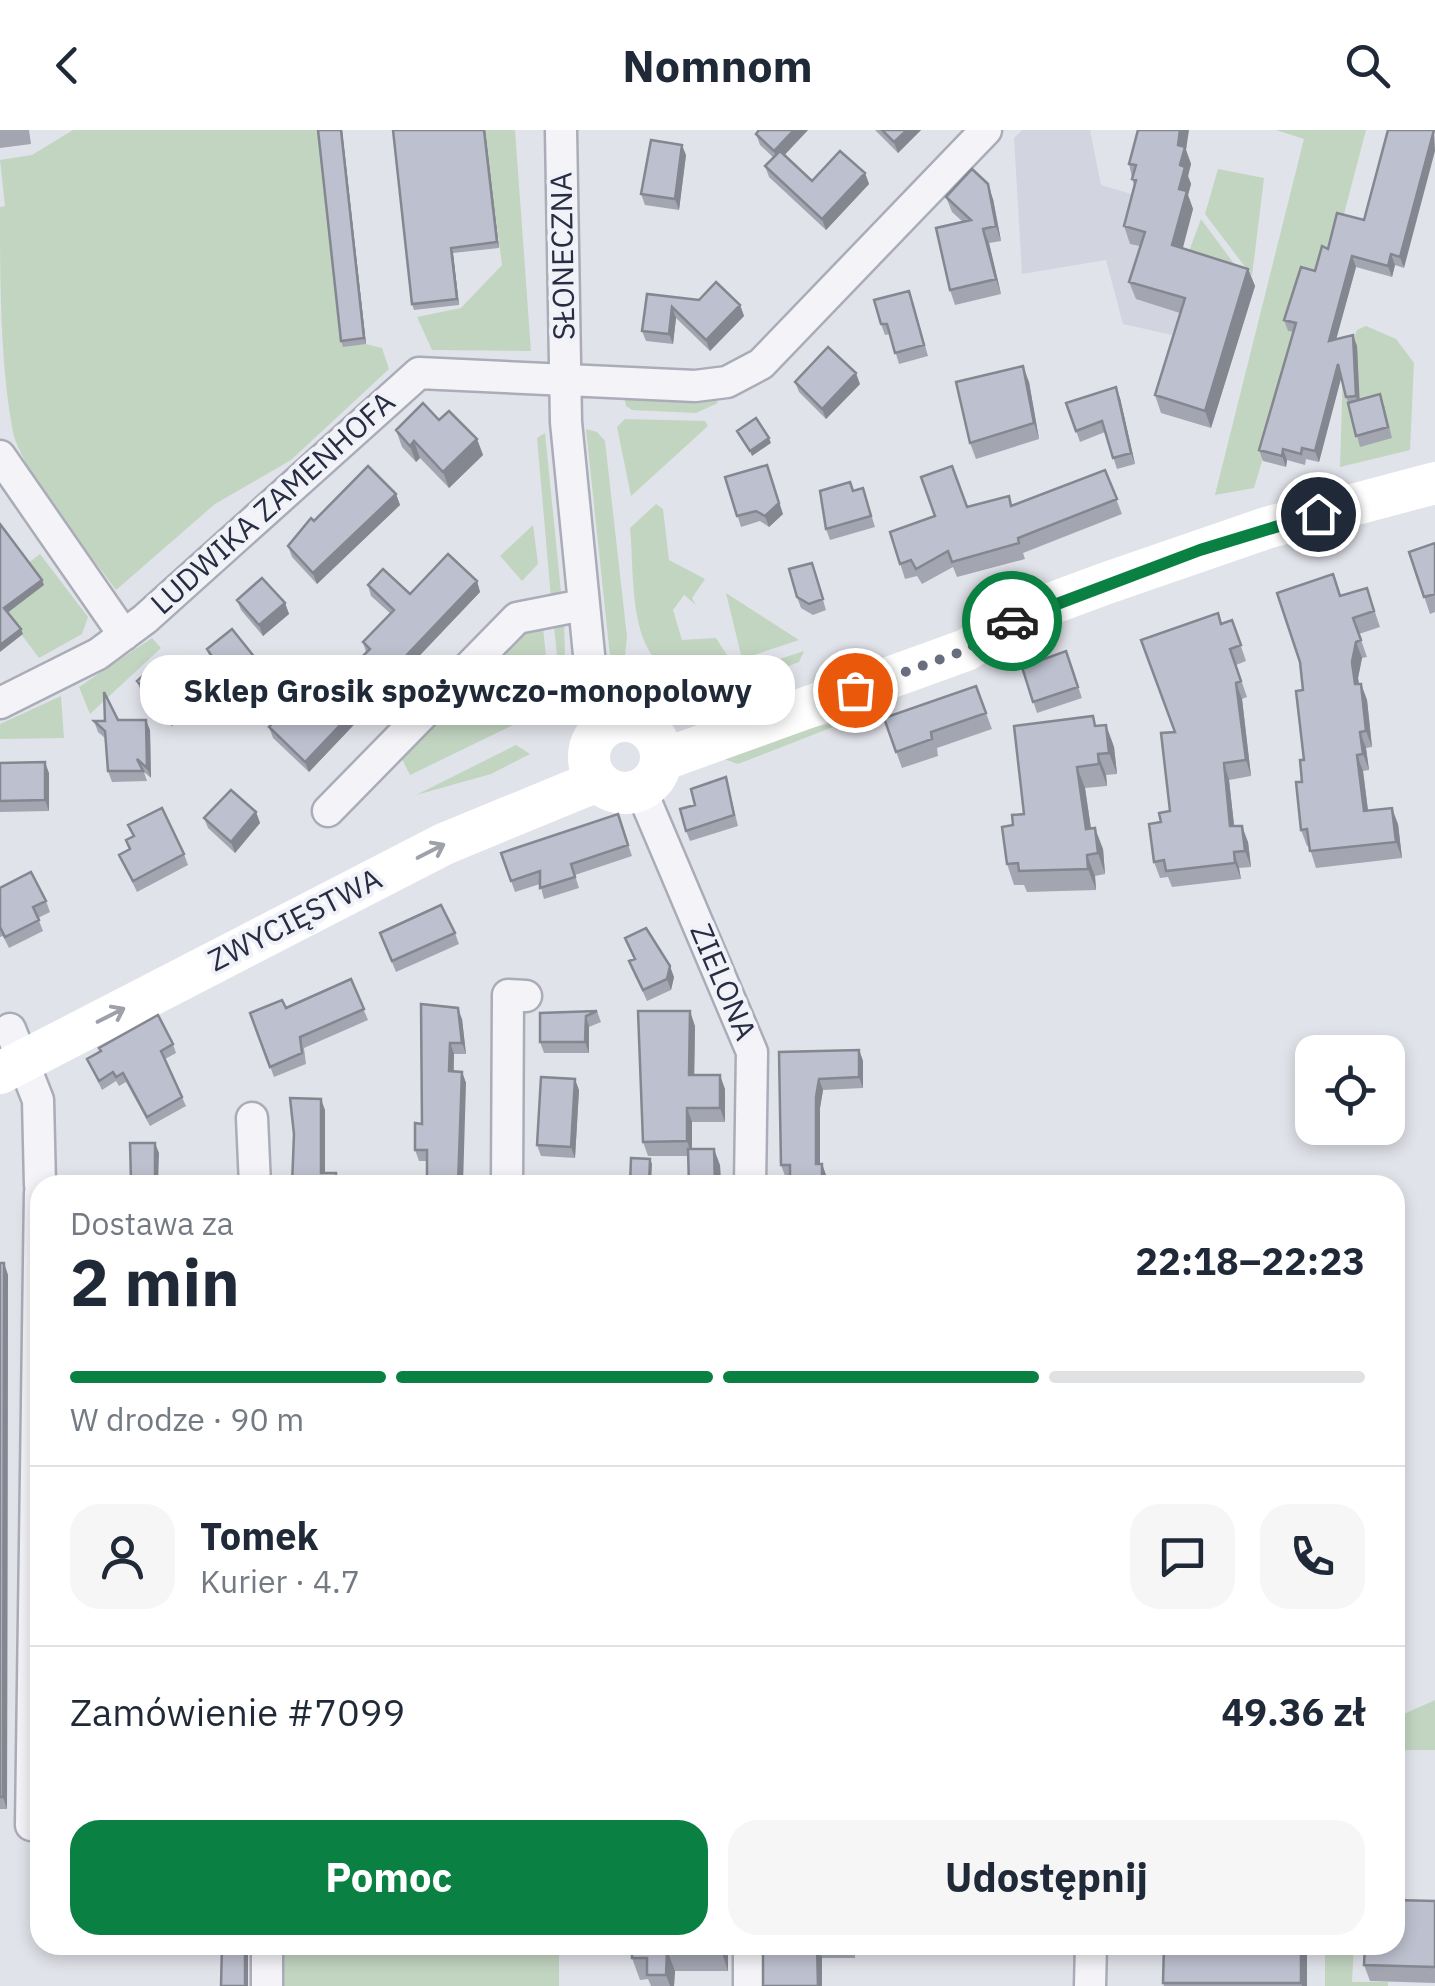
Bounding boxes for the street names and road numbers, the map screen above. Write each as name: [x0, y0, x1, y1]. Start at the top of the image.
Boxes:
street label: SŁONECZNA: [541, 172, 582, 340]
street label: LUDWIKA ZAMENHOFA: [142, 382, 402, 622]
street label: ZWYCIĘSTWA: [201, 858, 388, 979]
street label: ZIELONA: [682, 917, 766, 1046]

